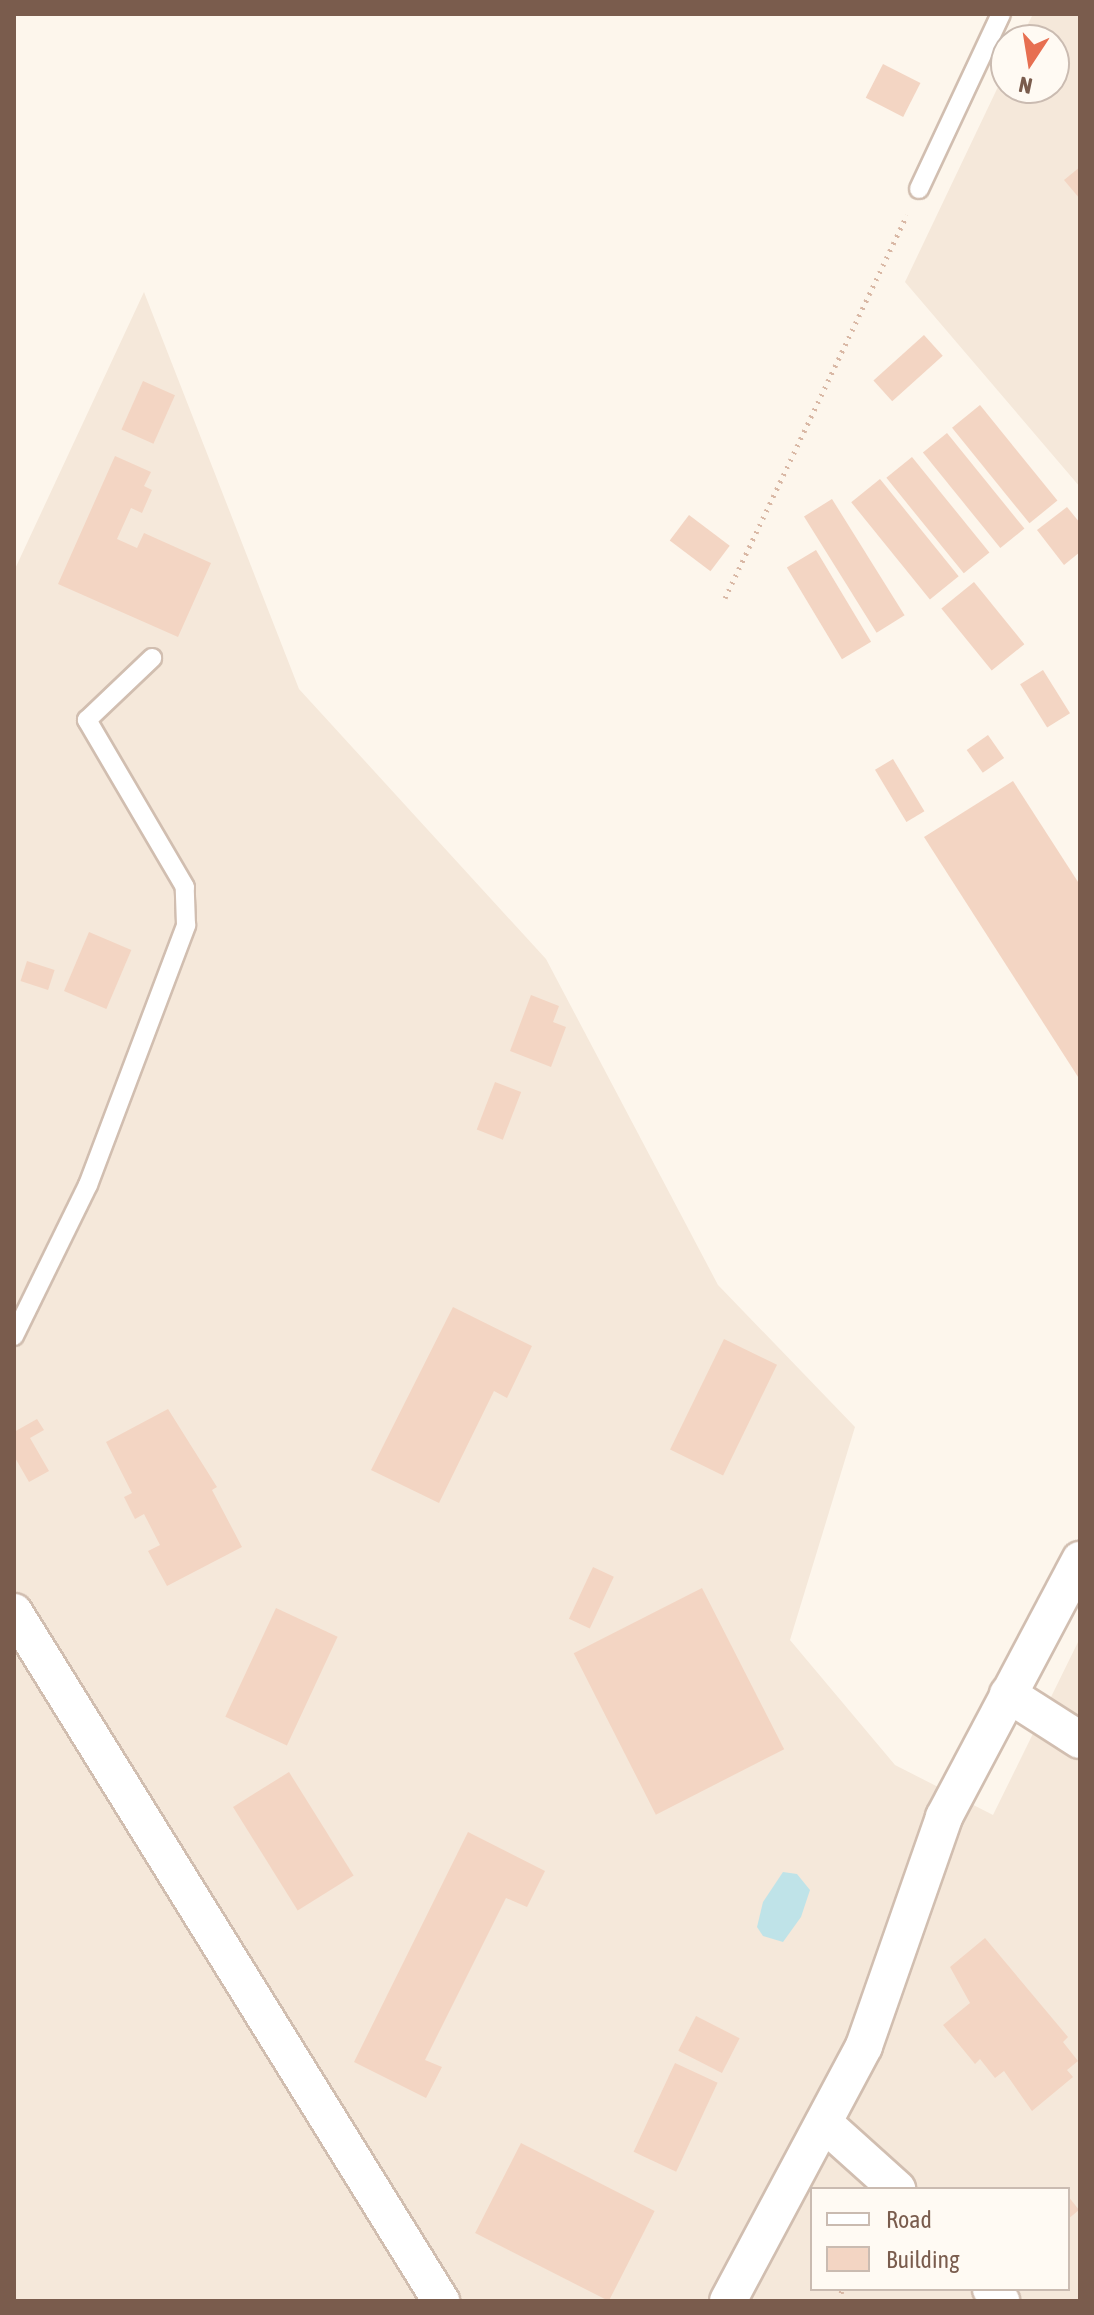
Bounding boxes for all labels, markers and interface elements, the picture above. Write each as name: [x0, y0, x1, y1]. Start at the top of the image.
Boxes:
north arrow: [990, 24, 1070, 104]
text: N: [1016, 71, 1034, 100]
legend: [810, 2187, 1070, 2291]
text: Road: [886, 2206, 932, 2233]
text: Building: [886, 2246, 959, 2273]

